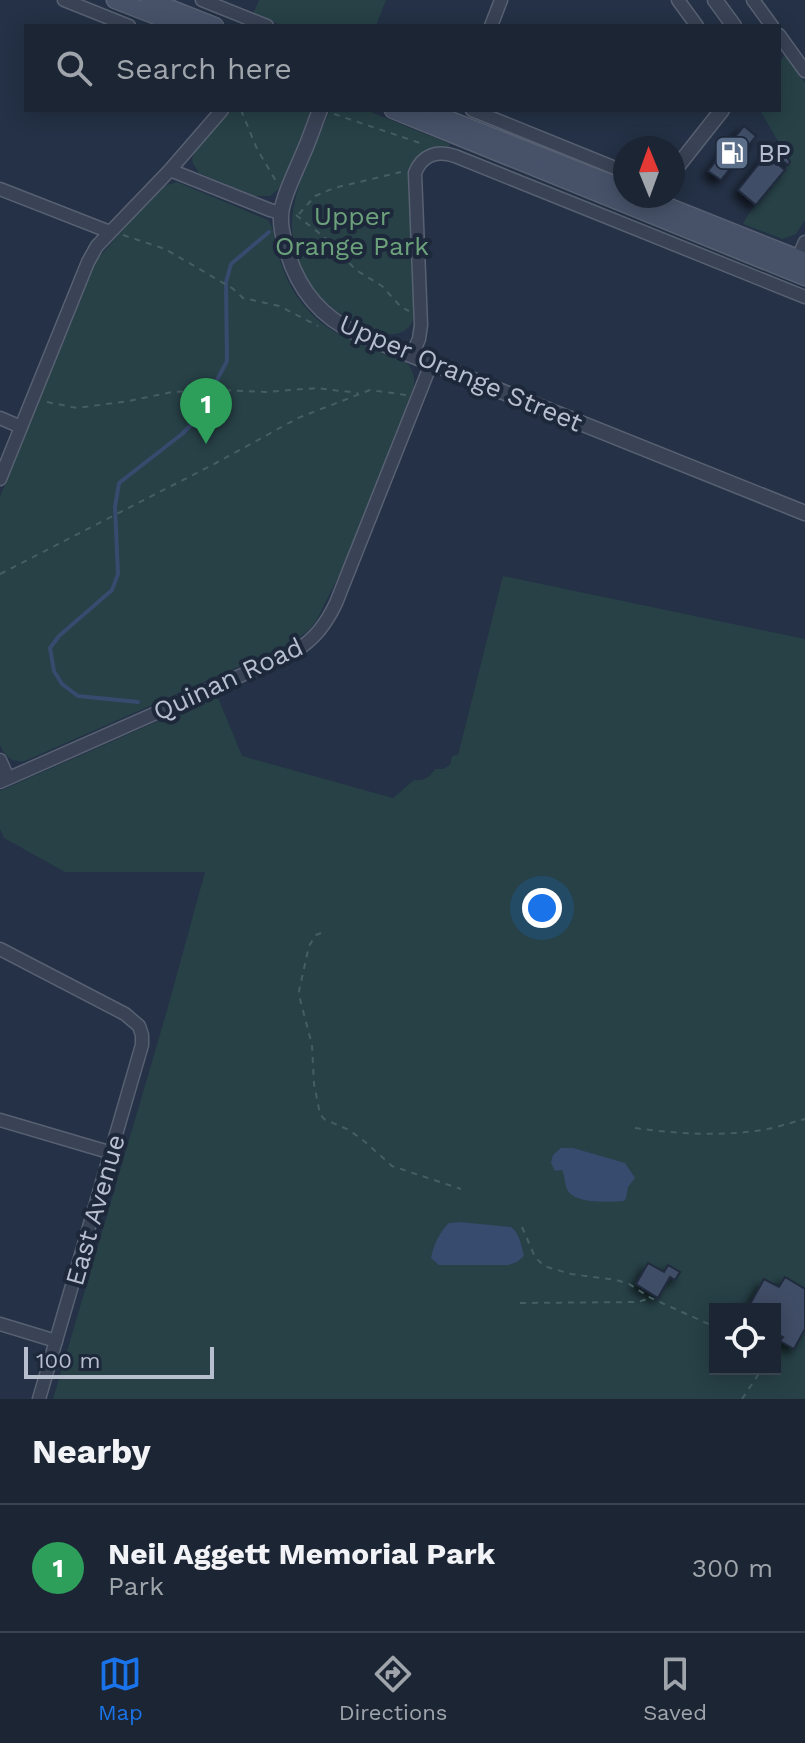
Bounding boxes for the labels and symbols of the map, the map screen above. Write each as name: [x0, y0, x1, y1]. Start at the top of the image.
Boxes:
fuel station icon: BP: [713, 134, 751, 172]
north arrow: [613, 136, 685, 208]
place label: BP: [758, 138, 791, 168]
park label: Upper Orange Park: [275, 201, 429, 261]
street label: Upper Orange Street: [335, 308, 587, 438]
pin: 1: [180, 378, 232, 444]
street label: Quinan Road: [148, 631, 308, 727]
your location: [522, 888, 562, 928]
street label: East Avenue: [59, 1131, 131, 1289]
scale bar: [24, 1343, 214, 1379]

